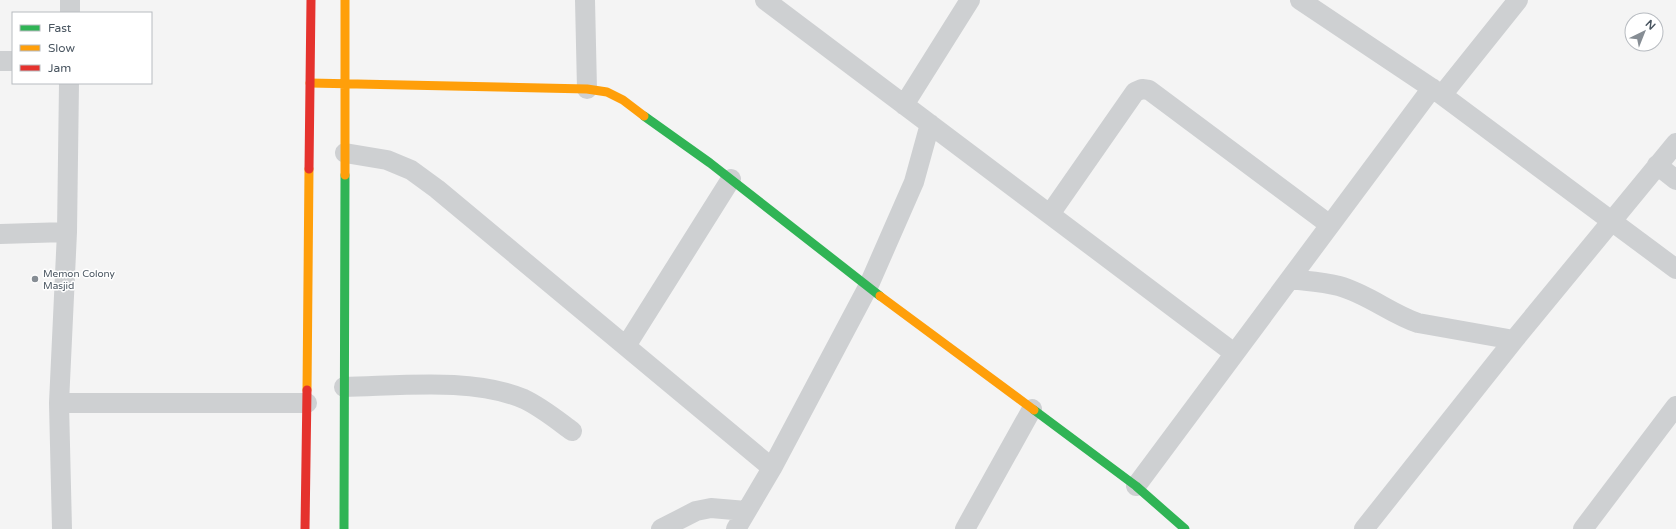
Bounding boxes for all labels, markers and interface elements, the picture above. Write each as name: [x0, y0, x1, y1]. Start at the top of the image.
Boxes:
legend: [12, 12, 152, 84]
north arrow: [1624, 12, 1664, 52]
text: N: [1643, 17, 1658, 33]
text: Fast: [48, 21, 72, 35]
text: Slow: [48, 41, 75, 55]
text: Jam: [48, 61, 71, 75]
place label: Memon Colony Masjid: [43, 268, 116, 292]
marker: Memon Colony Masjid: [30, 274, 40, 284]

